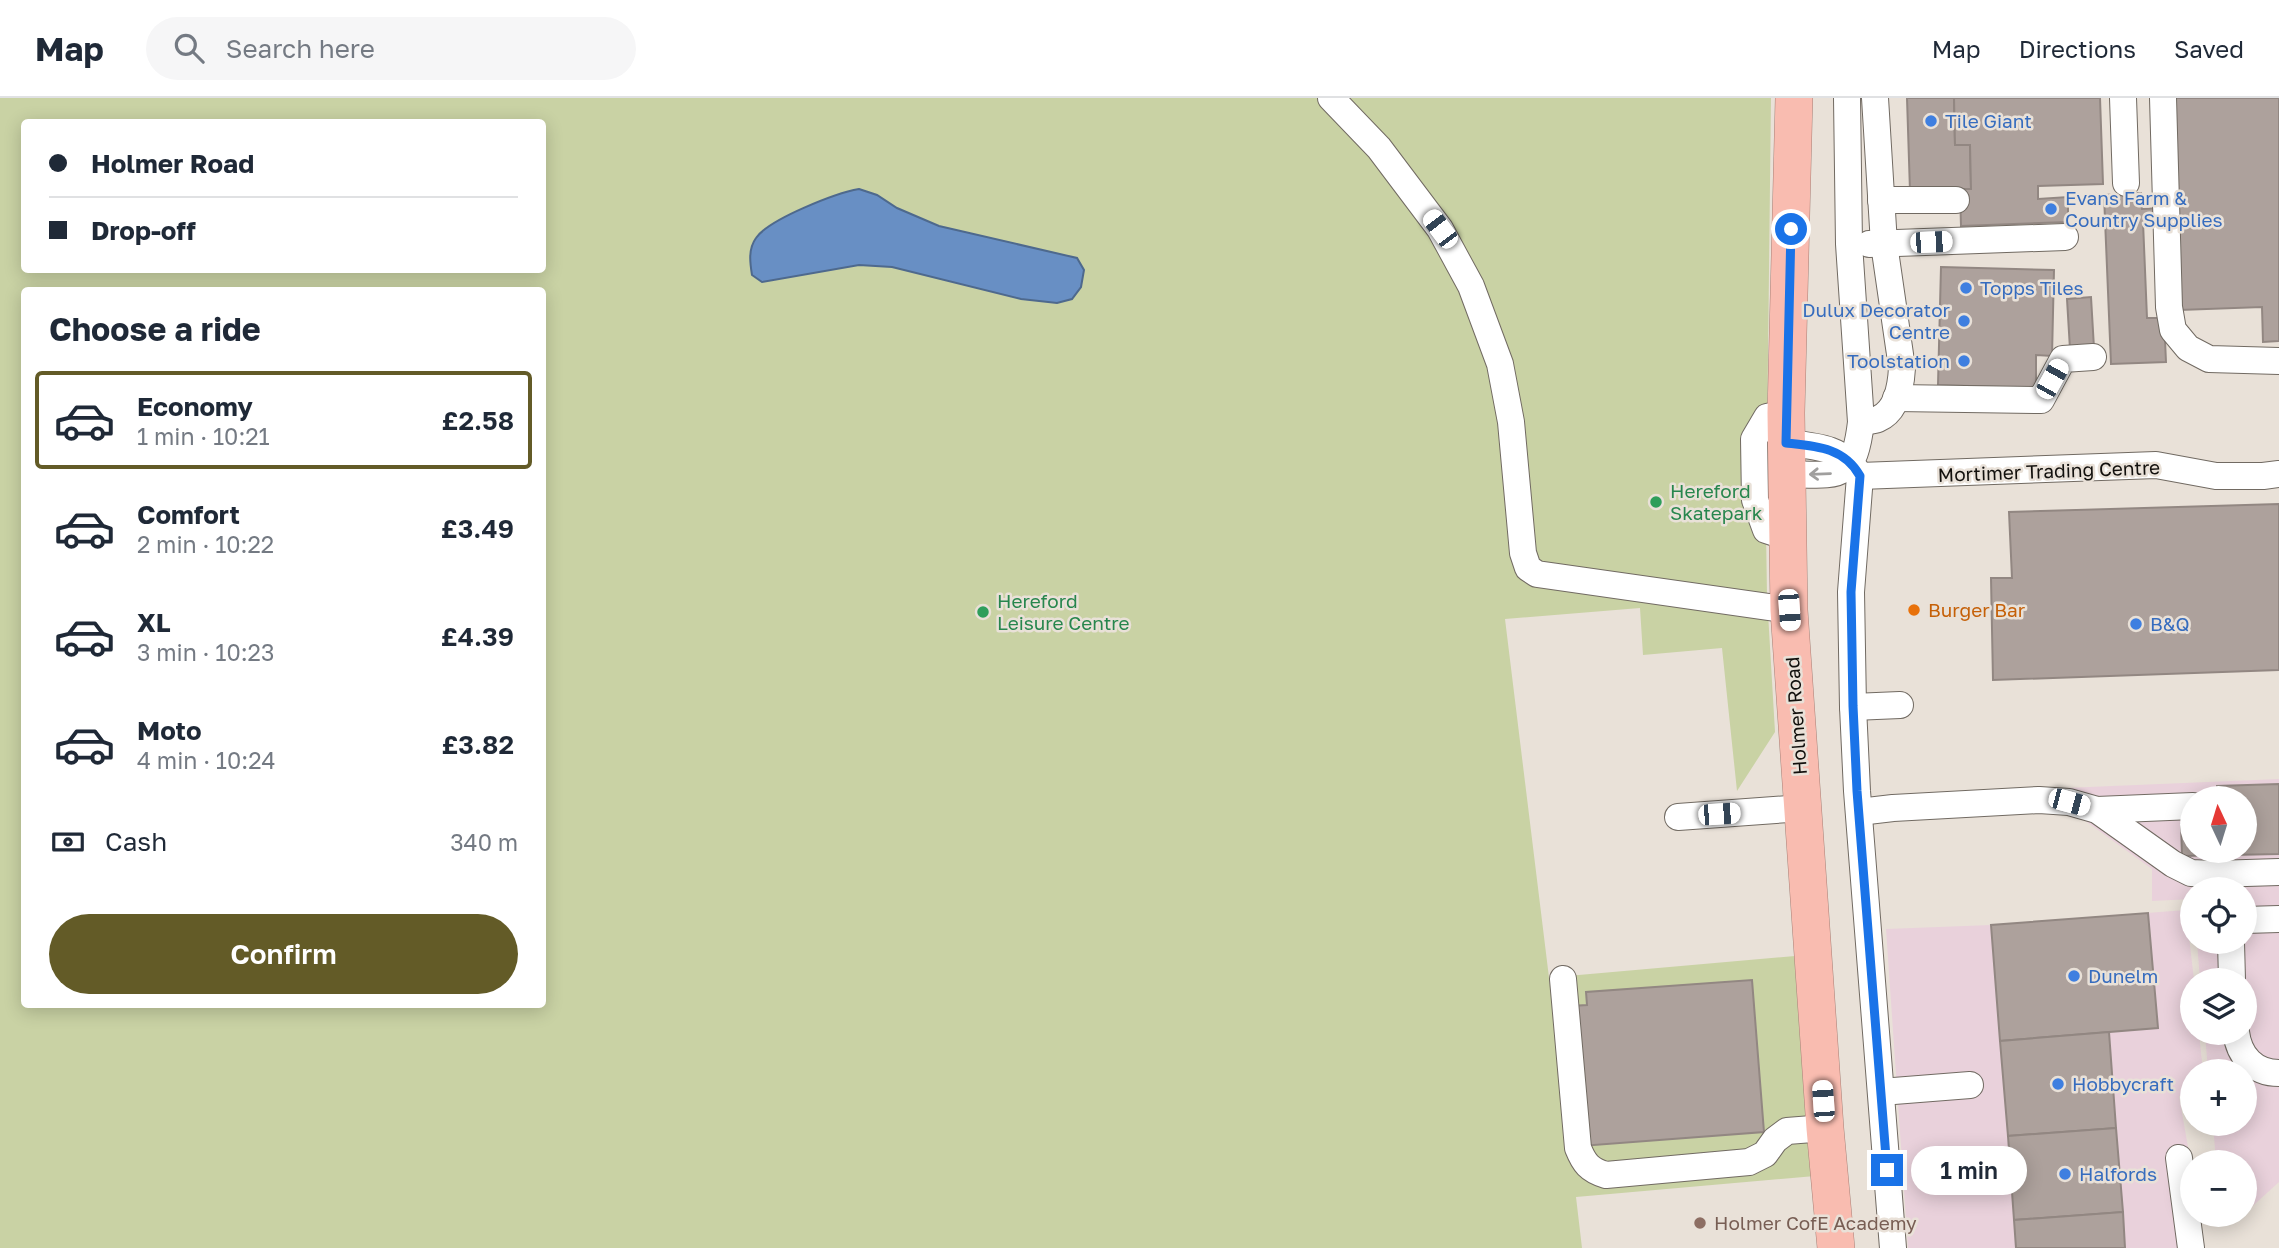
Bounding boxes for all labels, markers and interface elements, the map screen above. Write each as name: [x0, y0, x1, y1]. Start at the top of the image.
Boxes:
search box: [146, 17, 636, 80]
text: Map: [35, 29, 104, 68]
icon: search: [170, 29, 208, 67]
text: Search here: [226, 33, 375, 64]
text: Map: [1932, 34, 1981, 63]
text: Directions: [2019, 34, 2136, 63]
text: Saved: [2174, 34, 2244, 63]
place label: Tile Giant: [1945, 109, 2032, 132]
marker: Tile Giant: [1923, 113, 1939, 129]
text: Holmer Road: [91, 148, 254, 179]
place label: Evans Farm & Country Supplies: [2065, 186, 2223, 231]
marker: Evans Farm & Country Supplies: [2043, 201, 2059, 217]
car: [1419, 206, 1462, 252]
route start: [1775, 213, 1807, 245]
text: Drop-off: [91, 215, 196, 246]
car: [1910, 231, 1953, 253]
place label: Topps Tiles: [1980, 276, 2084, 299]
marker: Topps Tiles: [1958, 280, 1974, 296]
place label: Dulux Decorator Centre: [1802, 298, 1951, 343]
text: Choose a ride: [49, 310, 261, 348]
marker: Dulux Decorator Centre: [1956, 313, 1972, 329]
place label: Toolstation: [1847, 349, 1950, 372]
marker: Toolstation: [1956, 353, 1972, 369]
car: [2033, 356, 2072, 402]
icon: car: [53, 389, 116, 452]
text: Economy: [137, 391, 253, 422]
text: £2.58: [442, 405, 514, 436]
text: 1 min · 10:21: [137, 422, 270, 450]
street label: Mortimer Trading Centre: [1937, 455, 2161, 486]
one-way arrow: [1809, 468, 1832, 481]
place label: Hereford Skatepark: [1670, 479, 1763, 524]
marker: Hereford Skatepark: [1648, 494, 1664, 510]
icon: car: [53, 497, 116, 560]
text: Comfort: [137, 499, 240, 530]
text: £3.49: [441, 513, 514, 544]
text: 2 min · 10:22: [137, 530, 274, 558]
car: [1778, 588, 1801, 632]
place label: Hereford Leisure Centre: [997, 589, 1130, 634]
place label: Burger Bar: [1928, 598, 2026, 621]
marker: Burger Bar: [1906, 602, 1922, 618]
marker: Hereford Leisure Centre: [975, 604, 991, 620]
icon: car: [53, 605, 116, 668]
text: XL: [137, 607, 171, 638]
place label: B&Q: [2150, 612, 2190, 635]
marker: B&Q: [2128, 616, 2144, 632]
text: £4.39: [441, 621, 514, 652]
text: 3 min · 10:23: [137, 638, 274, 666]
street label: Holmer Road: [1780, 656, 1811, 776]
icon: car: [53, 713, 116, 776]
text: Moto: [137, 715, 202, 746]
text: £3.82: [441, 729, 514, 760]
text: 4 min · 10:24: [137, 746, 276, 774]
car: [2046, 786, 2093, 818]
north arrow: [2180, 786, 2258, 863]
map controls: [2180, 786, 2257, 1227]
car: [1698, 802, 1741, 826]
icon: cash: [49, 823, 87, 861]
text: Cash: [105, 826, 167, 857]
text: 340 m: [450, 828, 518, 856]
button: locate: [2180, 877, 2257, 954]
button: Confirm: [49, 914, 518, 994]
place label: Dunelm: [2088, 964, 2158, 987]
marker: Dunelm: [2066, 968, 2082, 984]
button: layers: [2180, 968, 2257, 1045]
button: +: [2180, 1059, 2257, 1136]
place label: Hobbycraft: [2072, 1072, 2174, 1095]
marker: Hobbycraft: [2050, 1076, 2066, 1092]
car: [1812, 1079, 1835, 1123]
callout: 1 min: [1912, 1146, 2027, 1194]
button: −: [2180, 1150, 2257, 1227]
route end: [1871, 1154, 1903, 1186]
text: 1 min: [1940, 1156, 1998, 1184]
place label: Halfords: [2079, 1162, 2157, 1185]
marker: Halfords: [2057, 1166, 2073, 1182]
place label: Holmer CofE Academy: [1714, 1211, 1917, 1234]
marker: Holmer CofE Academy: [1692, 1215, 1708, 1231]

